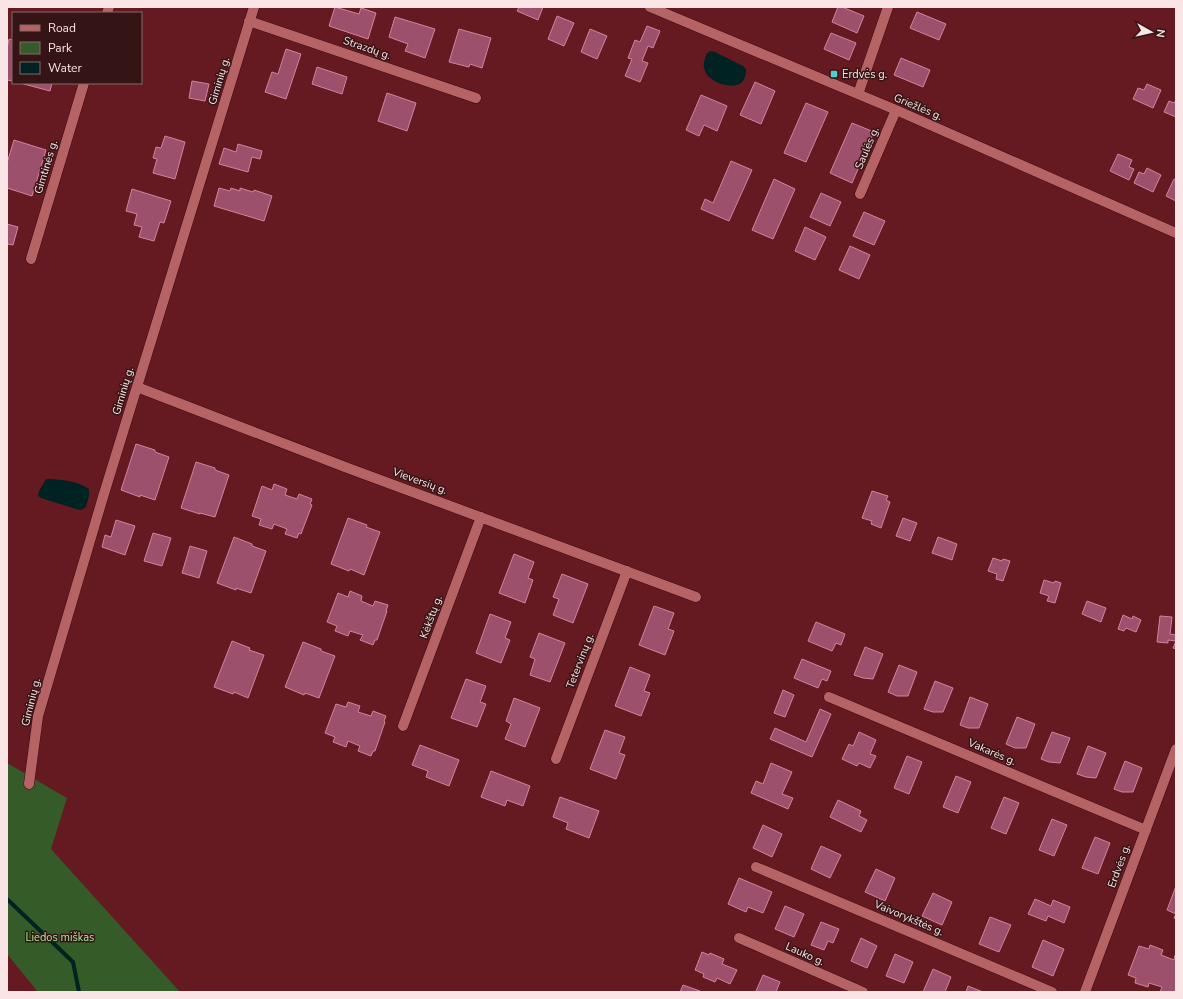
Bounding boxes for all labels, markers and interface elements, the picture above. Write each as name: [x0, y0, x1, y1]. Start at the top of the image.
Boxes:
legend: [12, 12, 142, 84]
north arrow: [1131, 12, 1171, 52]
text: Road: [48, 20, 76, 36]
text: N: [1152, 28, 1168, 38]
street label: Strazdų g.: [341, 33, 393, 63]
text: Park: [48, 40, 73, 56]
street label: Giminių g.: [205, 55, 233, 107]
text: Water: [48, 60, 82, 76]
place label: Erdvės g.: [842, 67, 887, 82]
marker: Erdvės g.: [829, 69, 839, 79]
street label: Griežlės g.: [891, 90, 945, 124]
street label: Saulės g.: [851, 124, 883, 172]
street label: Gimtinės g.: [31, 138, 61, 196]
street label: Giminių g.: [109, 365, 137, 417]
street label: Vieversių g.: [390, 464, 449, 498]
street label: Kėkštų g.: [416, 593, 446, 641]
street label: Tetervinų g.: [563, 631, 597, 691]
street label: Giminių g.: [18, 676, 44, 728]
street label: Vakarės g.: [965, 735, 1018, 769]
street label: Erdvės g.: [1104, 842, 1134, 890]
street label: Vaivorykštės g.: [871, 896, 946, 939]
park label: Liedos miškas: [26, 930, 94, 945]
street label: Lauko g.: [783, 939, 827, 969]

